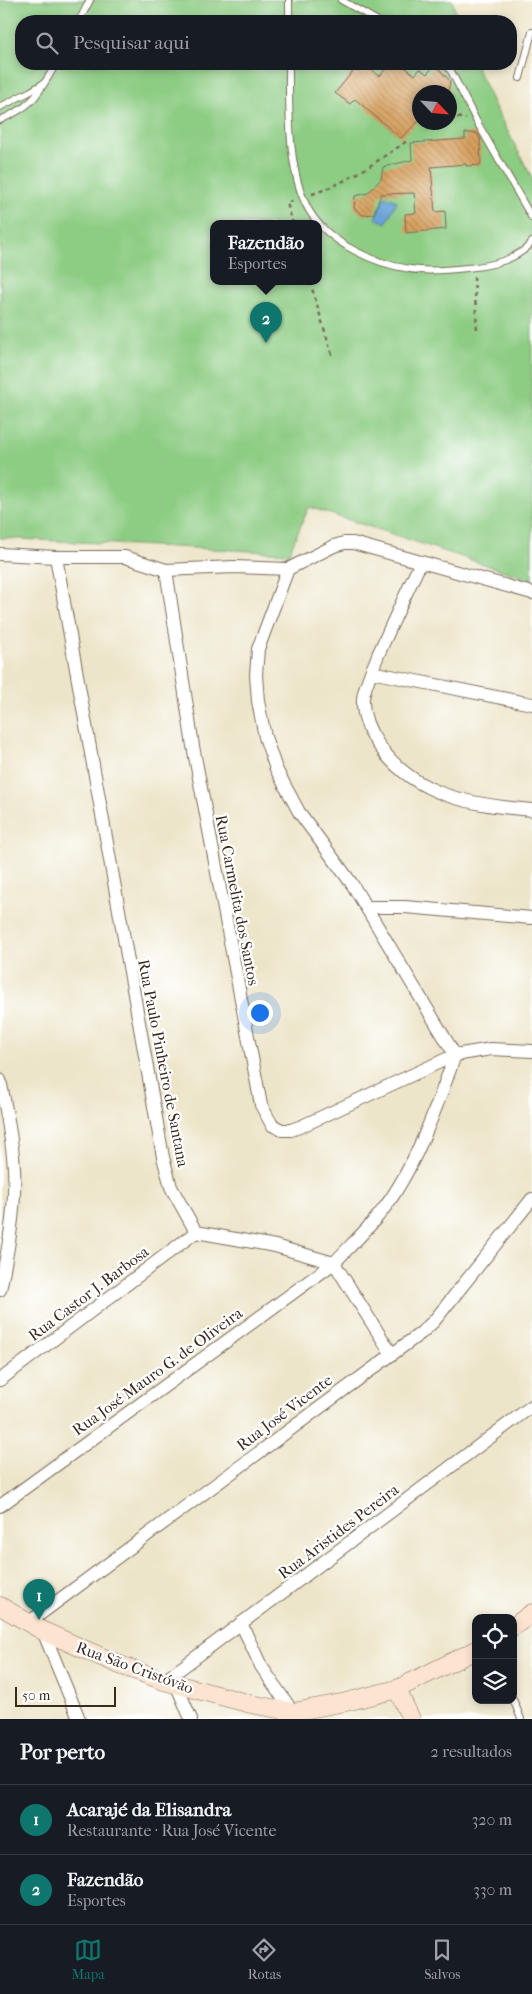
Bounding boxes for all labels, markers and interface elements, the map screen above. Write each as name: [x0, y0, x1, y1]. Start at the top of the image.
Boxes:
search box: [15, 15, 517, 70]
icon: search: [33, 29, 61, 57]
text: Pesquisar aqui: [73, 32, 190, 54]
north arrow: [412, 85, 457, 130]
popup: [210, 220, 322, 285]
text: Fazendão: [228, 232, 304, 254]
text: Esportes: [228, 254, 287, 273]
pin: 2: [250, 302, 282, 343]
street label: Rua Carmelita dos Santos: [212, 813, 263, 987]
street label: Rua Paulo Pinheiro de Santana: [134, 958, 193, 1169]
your location: [247, 1000, 273, 1026]
street label: Rua Castor J. Barbosa: [24, 1242, 153, 1345]
street label: Rua José Mauro G. de Oliveira: [69, 1303, 247, 1440]
street label: Rua José Vicente: [233, 1370, 336, 1455]
street label: Rua Aristides Pereira: [274, 1479, 403, 1583]
pin: 1: [23, 1579, 55, 1620]
map controls: [472, 1614, 517, 1704]
button: locate: [472, 1614, 517, 1659]
street label: Rua São Cristóvão: [74, 1637, 196, 1698]
button: layers: [472, 1659, 517, 1704]
scale bar: [15, 1684, 116, 1707]
text: 50 m: [22, 1687, 50, 1704]
text: Por perto: [20, 1740, 105, 1764]
text: 2 resultados: [431, 1742, 512, 1761]
text: Acarajé da Elisandra: [67, 1799, 231, 1821]
text: 1: [33, 1810, 39, 1829]
text: 320 m: [472, 1810, 512, 1829]
text: Restaurante · Rua José Vicente: [67, 1821, 276, 1840]
text: Fazendão: [67, 1869, 143, 1891]
text: 2: [32, 1880, 40, 1899]
text: 330 m: [473, 1880, 512, 1899]
text: Esportes: [67, 1891, 126, 1910]
tab: Mapa: [71, 1936, 105, 1983]
tab: Rotas: [248, 1936, 281, 1983]
tab: Salvos: [424, 1936, 461, 1983]

